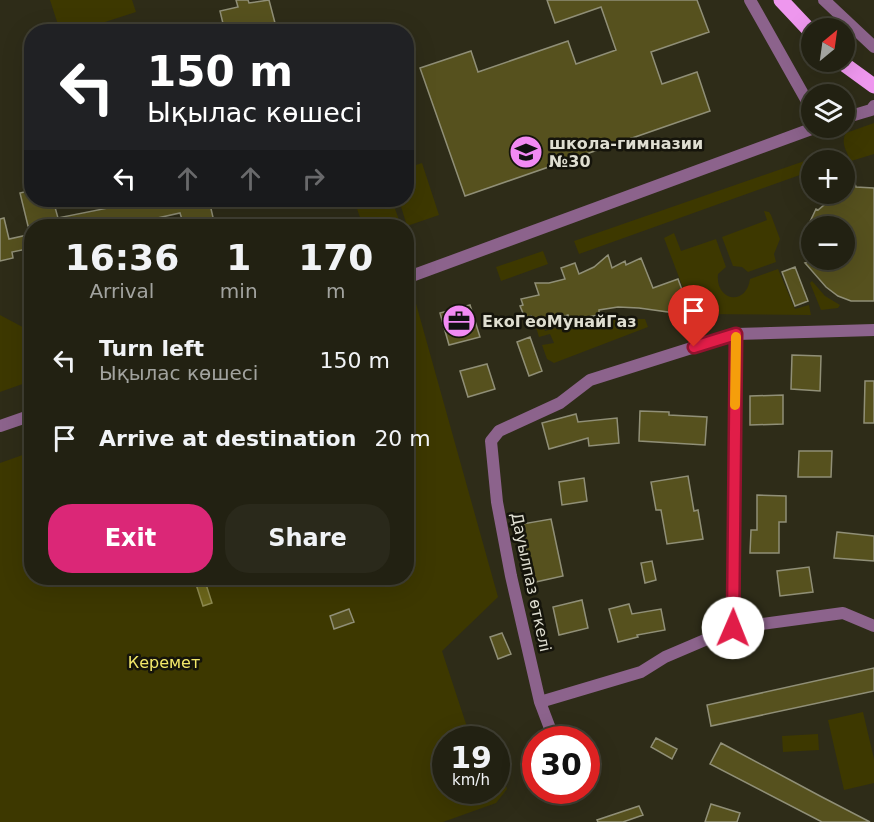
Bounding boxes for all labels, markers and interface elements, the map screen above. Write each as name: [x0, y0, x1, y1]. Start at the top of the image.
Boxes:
north arrow: [801, 18, 855, 72]
map controls: [801, 18, 855, 270]
text: 150 m: [147, 47, 293, 96]
icon: left: [48, 48, 126, 126]
button: layers: [801, 84, 855, 138]
text: Ықылас көшесі: [147, 97, 362, 128]
school or university icon: школа-гимназии №30: [508, 134, 544, 170]
place label: школа-гимназии №30: [549, 134, 703, 171]
button: +: [801, 150, 855, 204]
icon: left: [108, 162, 141, 195]
icon: ahead: [171, 162, 204, 195]
icon: ahead: [234, 162, 267, 195]
icon: right: [297, 162, 330, 195]
button: −: [801, 216, 855, 270]
text: 16:36: [65, 237, 179, 278]
text: 1: [226, 237, 251, 278]
text: 170: [298, 237, 373, 278]
text: Arrival: [89, 279, 154, 303]
text: min: [220, 279, 258, 303]
text: m: [326, 279, 346, 303]
pin: [668, 285, 719, 347]
icon: arrive: [677, 294, 710, 327]
office icon: ЕкоГеоМунайГаз: [441, 303, 477, 339]
place label: ЕкоГеоМунайГаз: [482, 312, 637, 331]
text: Turn left: [99, 336, 204, 361]
icon: left: [48, 344, 81, 377]
text: 150 m: [320, 348, 390, 373]
text: Ықылас көшесі: [99, 361, 258, 385]
icon: arrive: [48, 422, 81, 455]
text: Arrive at destination: [99, 426, 356, 451]
text: 20 m: [374, 426, 431, 451]
button: Exit: [48, 504, 213, 573]
button: Share: [225, 504, 390, 573]
street label: Дауылпаз өткелі: [507, 511, 555, 653]
position arrow: [701, 596, 765, 660]
park label: Керемет: [128, 653, 200, 672]
speed limit sign: 30: [522, 726, 600, 804]
text: 19: [450, 740, 492, 775]
text: km/h: [452, 771, 490, 789]

